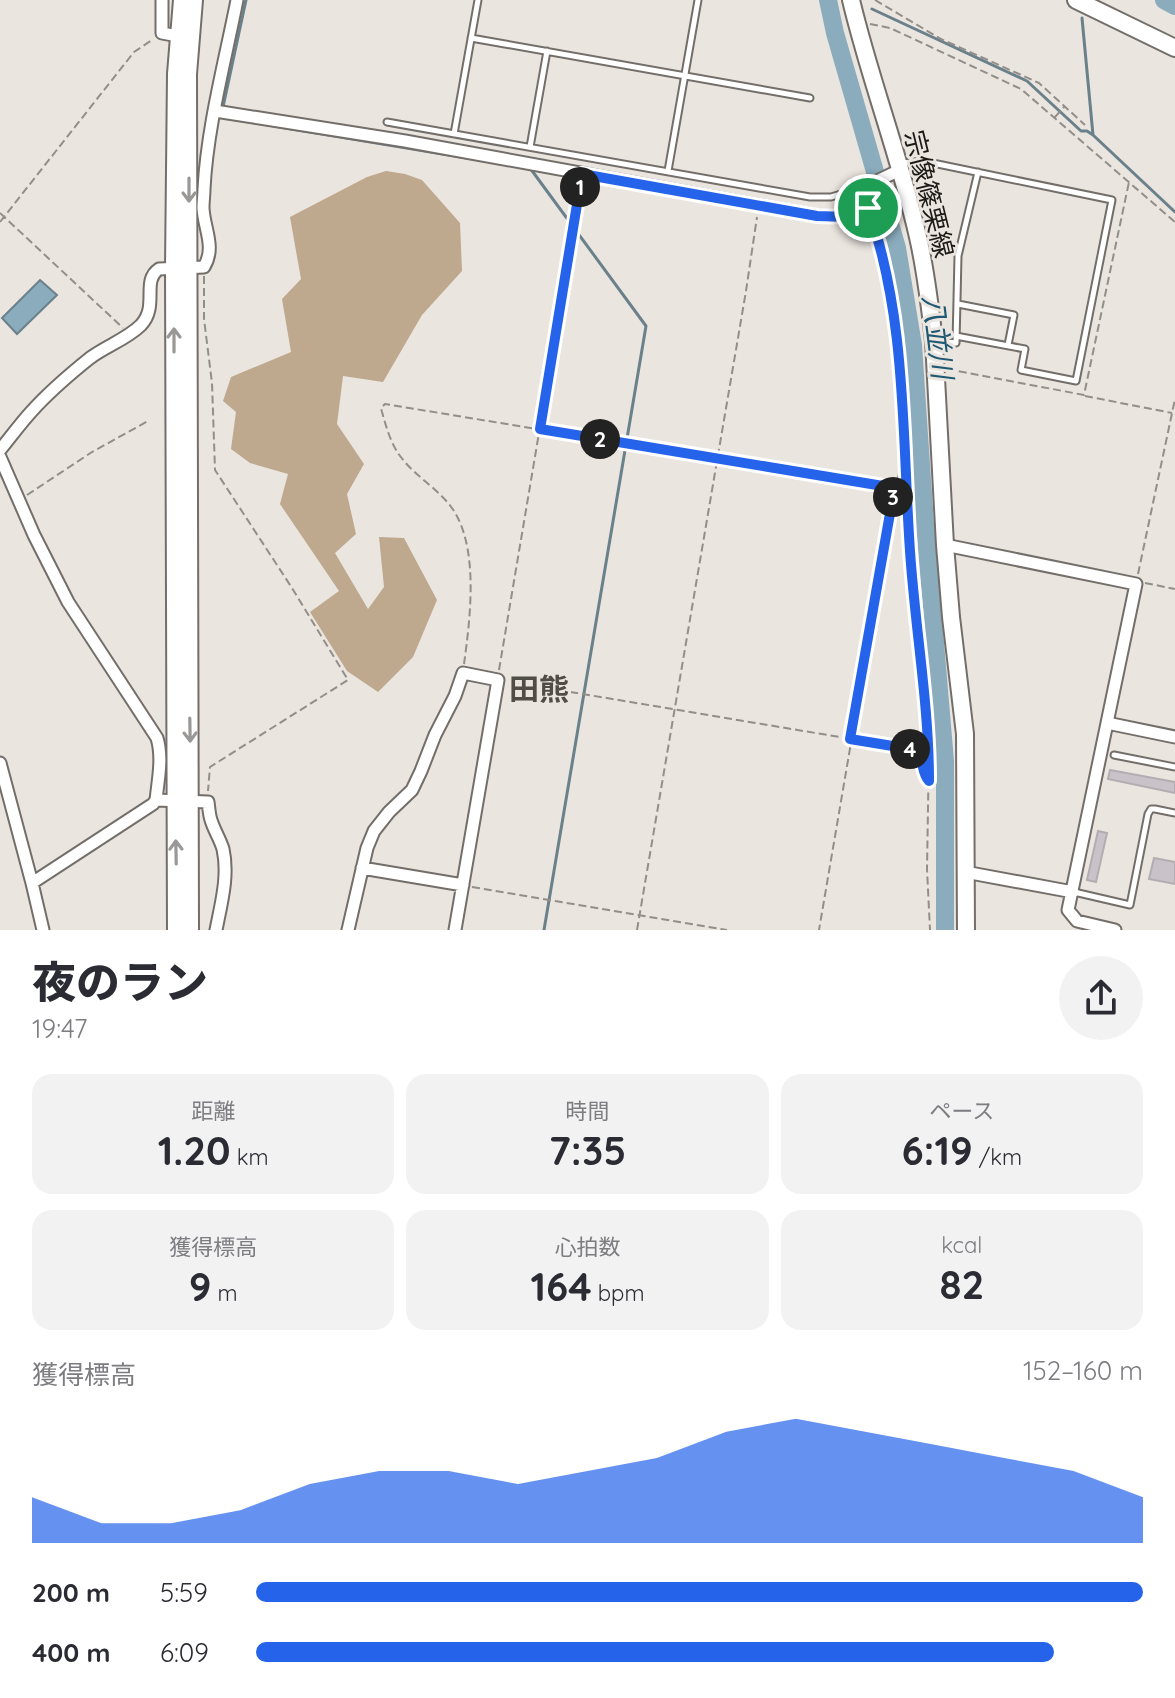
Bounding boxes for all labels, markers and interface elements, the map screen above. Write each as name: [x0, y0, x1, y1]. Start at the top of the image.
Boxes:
street label: 宗像篠栗線: [898, 127, 961, 261]
pin: 1: [560, 167, 600, 207]
text: 1: [576, 173, 584, 201]
pin: [834, 174, 902, 242]
one-way arrow: [181, 176, 197, 203]
icon: arrive: [846, 186, 890, 230]
water label: 八並川: [916, 293, 961, 384]
one-way arrow: [166, 327, 182, 354]
pin: 2: [580, 419, 620, 459]
text: 2: [594, 425, 606, 453]
pin: 3: [873, 477, 913, 517]
text: 3: [887, 483, 899, 511]
district label: 田熊: [509, 670, 569, 708]
one-way arrow: [182, 716, 197, 743]
pin: 4: [890, 729, 930, 769]
text: 4: [904, 735, 916, 763]
one-way arrow: [168, 839, 184, 866]
text: 夜のラン: [32, 954, 208, 1009]
button: share: [1059, 956, 1143, 1040]
text: 19:47: [32, 1012, 87, 1045]
text: 距離: [191, 1097, 235, 1125]
text: 時間: [565, 1097, 610, 1125]
text: ペース: [929, 1097, 994, 1125]
text: 1.20: [158, 1125, 231, 1175]
text: 7:35: [549, 1125, 626, 1175]
text: 6:19: [902, 1125, 973, 1175]
text: km: [231, 1143, 269, 1171]
text: /km: [973, 1143, 1022, 1171]
text: kcal: [941, 1231, 982, 1259]
text: 獲得標高: [169, 1233, 257, 1261]
text: 心拍数: [554, 1233, 621, 1261]
text: 82: [939, 1259, 984, 1309]
text: 9: [189, 1261, 211, 1311]
text: 164: [531, 1261, 592, 1311]
text: m: [211, 1279, 238, 1307]
text: bpm: [592, 1279, 644, 1307]
text: 152–160 m: [1023, 1354, 1143, 1387]
text: 獲得標高: [32, 1358, 136, 1391]
text: 200 m: [32, 1576, 110, 1609]
text: 5:59: [160, 1576, 208, 1609]
text: 400 m: [32, 1636, 110, 1669]
text: 6:09: [160, 1636, 209, 1669]

